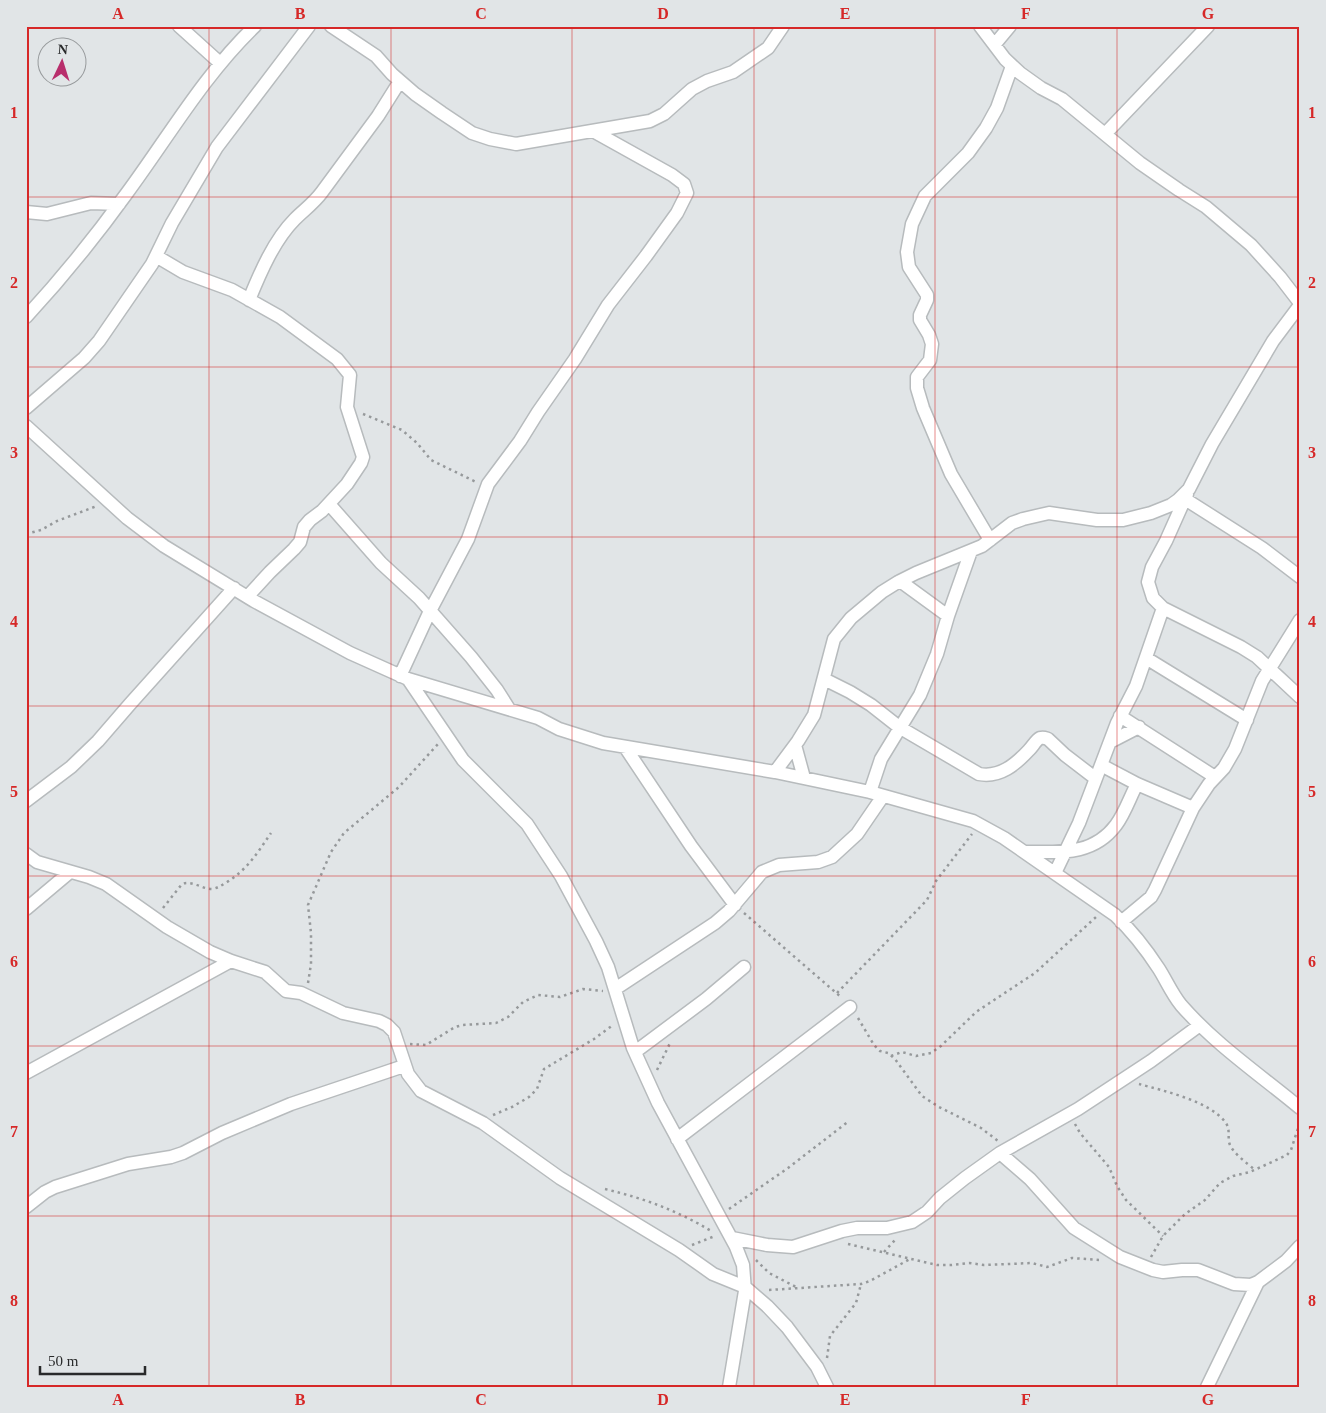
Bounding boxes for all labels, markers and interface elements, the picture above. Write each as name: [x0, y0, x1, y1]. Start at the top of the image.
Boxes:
text: A: [112, 5, 124, 22]
text: B: [295, 5, 306, 22]
text: C: [475, 5, 487, 22]
text: D: [657, 5, 669, 22]
text: E: [840, 5, 850, 22]
text: F: [1021, 5, 1031, 22]
text: G: [1202, 5, 1215, 22]
north arrow: [38, 38, 88, 88]
text: N: [57, 42, 68, 57]
text: 1: [10, 104, 18, 121]
text: 1: [1308, 104, 1316, 121]
text: 2: [10, 274, 18, 291]
text: 2: [1308, 274, 1316, 291]
text: 3: [10, 444, 18, 461]
text: 3: [1308, 444, 1316, 461]
text: 4: [10, 613, 18, 630]
text: 4: [1308, 613, 1316, 630]
text: 5: [10, 783, 18, 800]
text: 5: [1308, 783, 1316, 800]
text: 6: [10, 953, 18, 970]
text: 6: [1308, 953, 1316, 970]
text: 7: [10, 1123, 18, 1140]
text: 7: [1308, 1123, 1316, 1140]
text: 8: [10, 1292, 18, 1309]
text: 8: [1308, 1292, 1316, 1309]
scale bar: [40, 1343, 145, 1375]
text: 50 m: [48, 1353, 79, 1369]
text: A: [112, 1391, 124, 1408]
text: B: [295, 1391, 306, 1408]
text: C: [475, 1391, 487, 1408]
text: D: [657, 1391, 669, 1408]
text: E: [840, 1391, 850, 1408]
text: F: [1021, 1391, 1031, 1408]
text: G: [1202, 1391, 1215, 1408]

